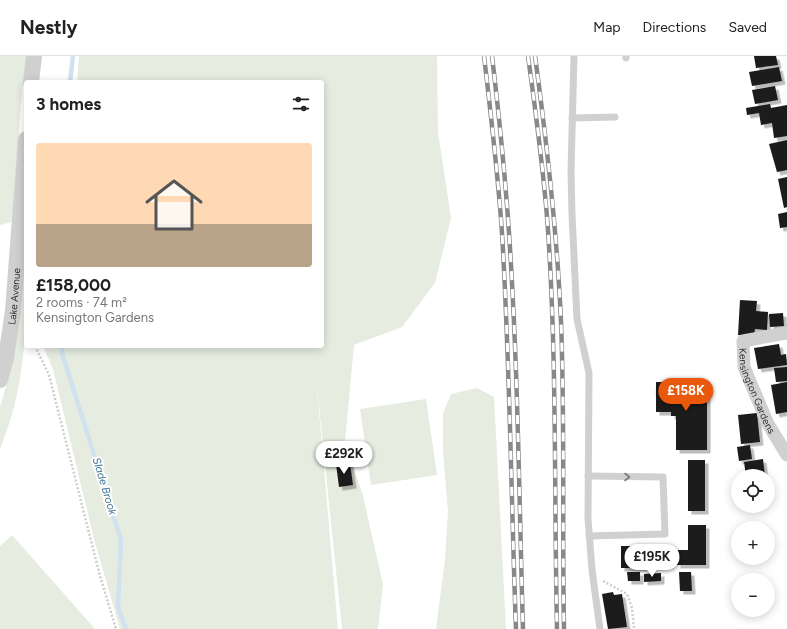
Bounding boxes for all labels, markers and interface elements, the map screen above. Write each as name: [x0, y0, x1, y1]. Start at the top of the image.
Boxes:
text: Nestly: [20, 16, 77, 39]
text: Map: [593, 19, 621, 36]
text: Directions: [643, 19, 706, 36]
text: Saved: [728, 19, 767, 36]
icon: filters: [290, 93, 312, 115]
text: 3 homes: [36, 94, 101, 114]
icon: home: [138, 169, 210, 241]
street label: Lake Avenue: [5, 267, 23, 326]
text: £158,000: [36, 275, 111, 295]
text: 2 rooms · 74 m²: [36, 295, 127, 310]
text: Kensington Gardens: [36, 310, 154, 325]
street label: Kensington Gardens: [736, 348, 778, 436]
pin: £158K: [658, 378, 714, 412]
text: £158K: [667, 383, 705, 398]
pin: £292K: [316, 441, 372, 475]
text: £292K: [325, 446, 364, 461]
water label: Slade Brook: [90, 456, 120, 517]
map controls: [731, 469, 775, 617]
button: locate: [731, 469, 775, 513]
one-way arrow: [624, 473, 630, 481]
button: +: [731, 521, 775, 565]
pin: £195K: [624, 544, 680, 578]
text: £195K: [634, 549, 670, 564]
button: −: [731, 573, 775, 617]

